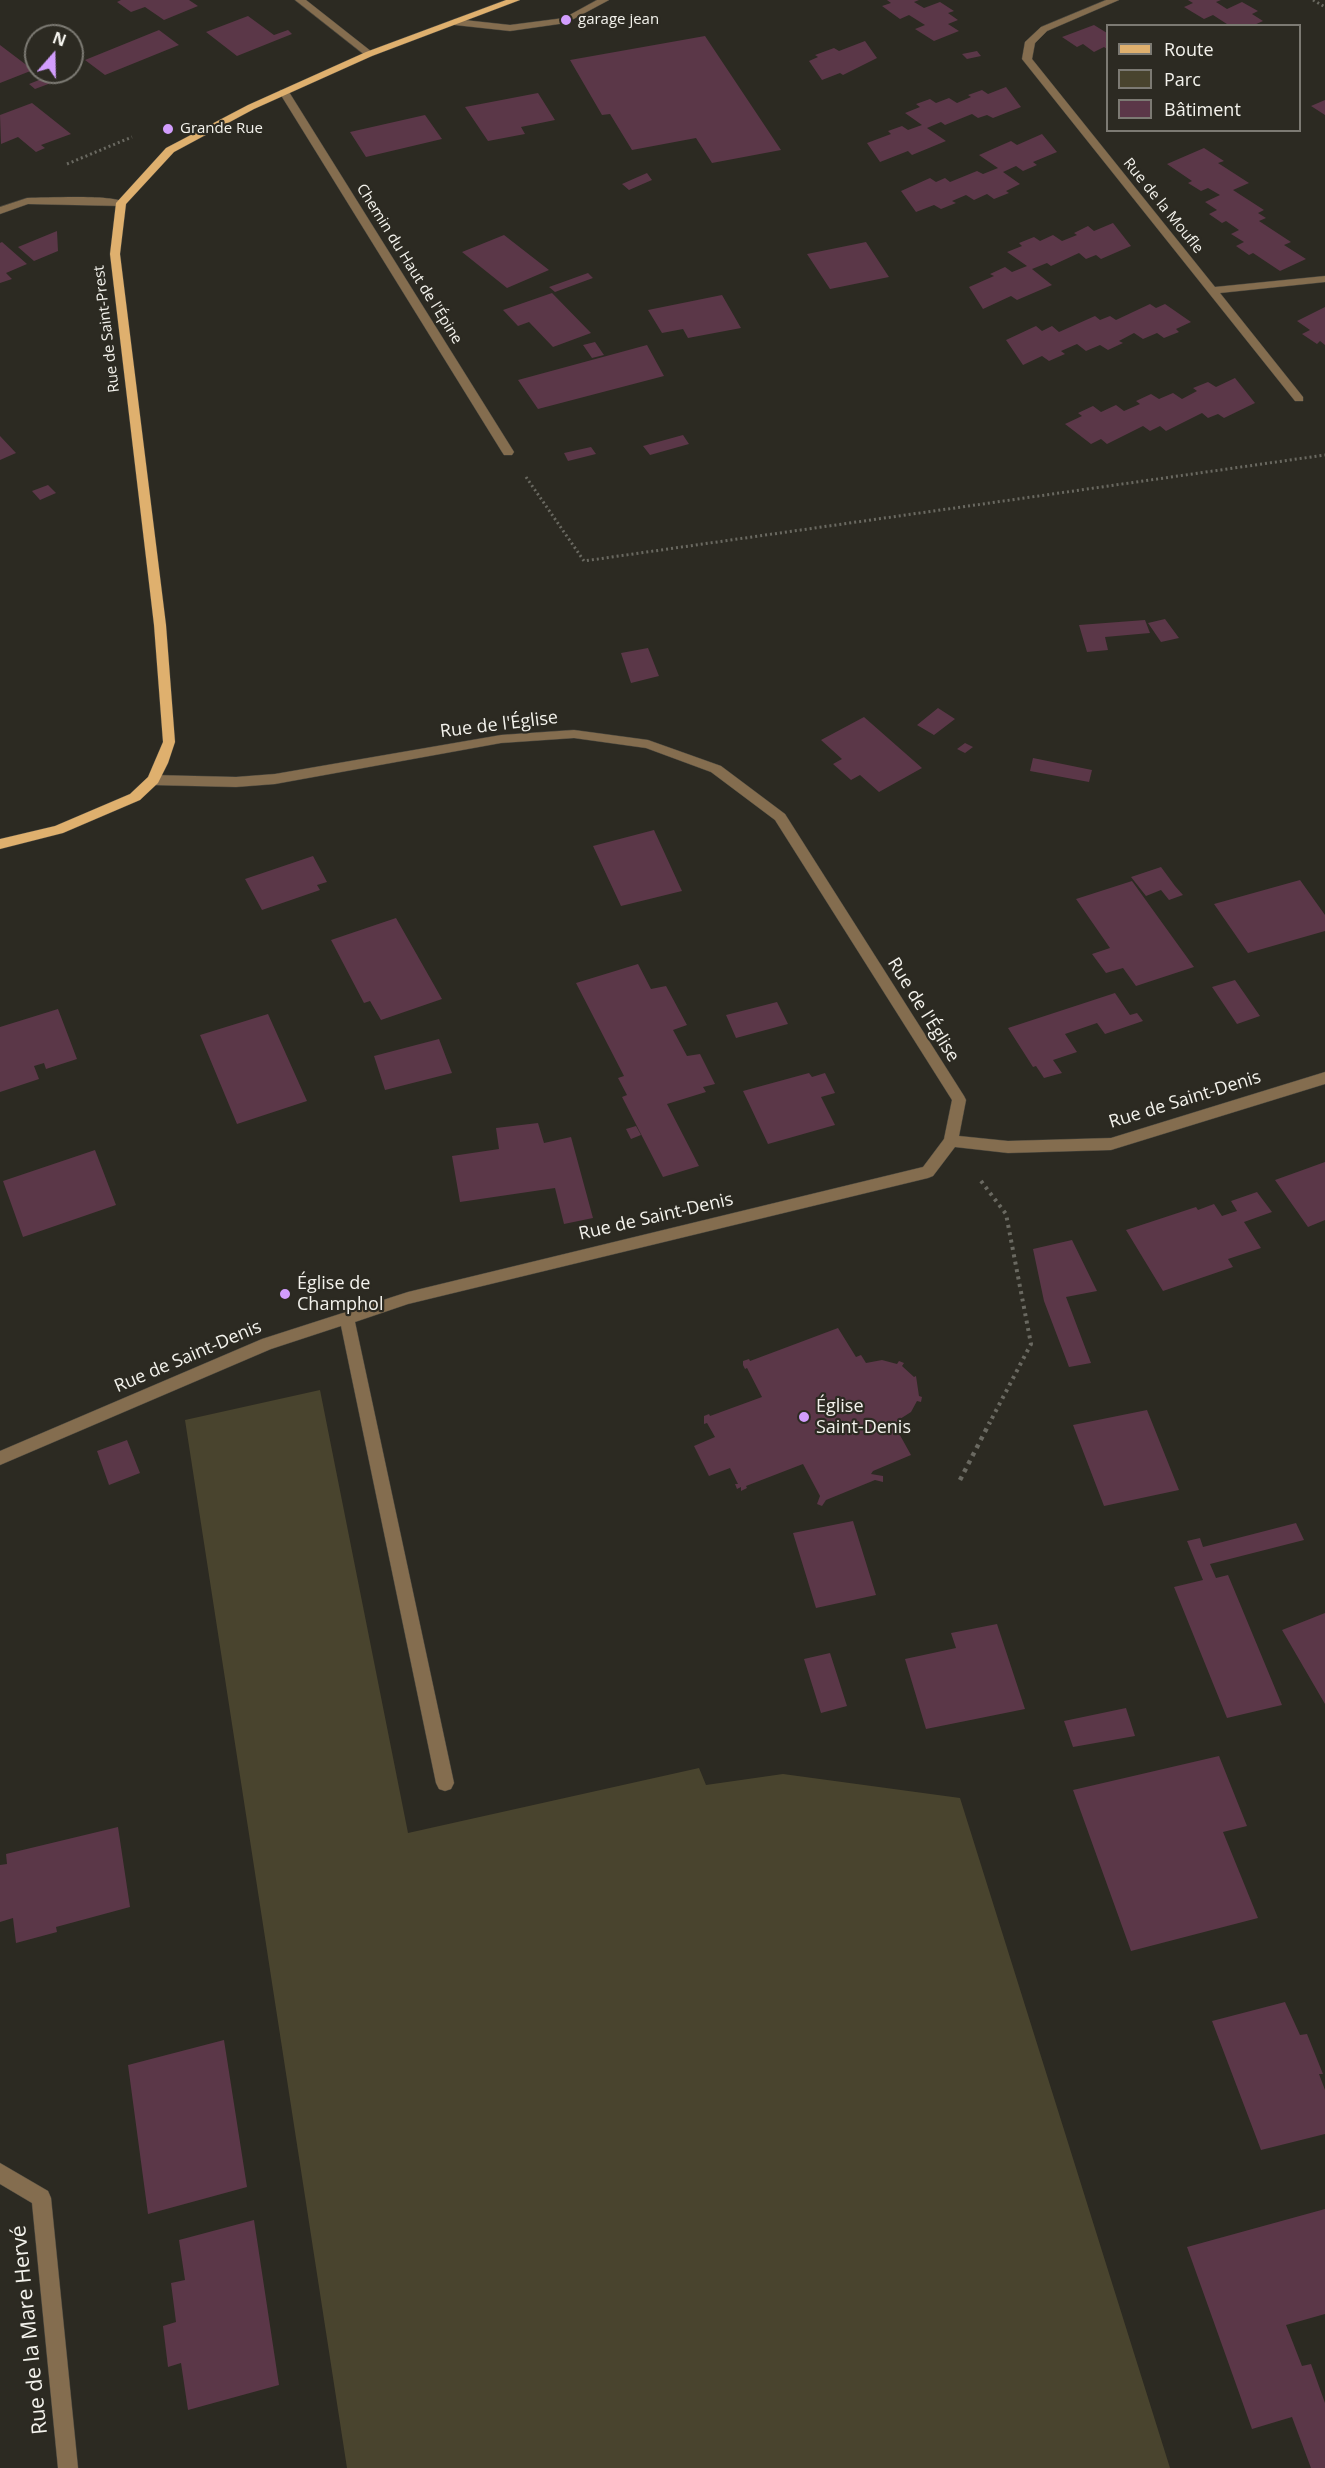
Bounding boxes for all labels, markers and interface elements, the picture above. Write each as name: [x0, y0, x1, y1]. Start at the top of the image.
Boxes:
place label: garage jean: [578, 11, 659, 29]
marker: garage jean: [559, 13, 573, 27]
north arrow: [24, 24, 84, 84]
legend: [1106, 24, 1301, 132]
text: N: [50, 26, 69, 52]
text: Route: [1164, 37, 1214, 61]
text: Parc: [1164, 67, 1201, 91]
text: Bâtiment: [1164, 97, 1241, 121]
place label: Grande Rue: [180, 120, 263, 138]
marker: Grande Rue: [161, 122, 175, 136]
street label: Rue de la Moufle: [1119, 155, 1207, 257]
street label: Chemin du Haut de l'Épine: [352, 181, 466, 347]
street label: Rue de Saint-Prest: [90, 264, 124, 394]
street label: Rue de l'Église: [439, 707, 559, 743]
street label: Rue de l'Église: [882, 954, 964, 1066]
street label: Rue de Saint-Denis: [1106, 1067, 1264, 1133]
street label: Rue de Saint-Denis: [577, 1189, 735, 1245]
place label: Église de Champhol: [297, 1273, 383, 1316]
marker: Église de Champhol: [278, 1287, 292, 1301]
street label: Rue de Saint-Denis: [111, 1316, 265, 1398]
place label: Église Saint-Denis: [816, 1396, 911, 1438]
marker: Église Saint-Denis: [797, 1410, 811, 1424]
street label: Rue de la Mare Hervé: [6, 2224, 54, 2436]

